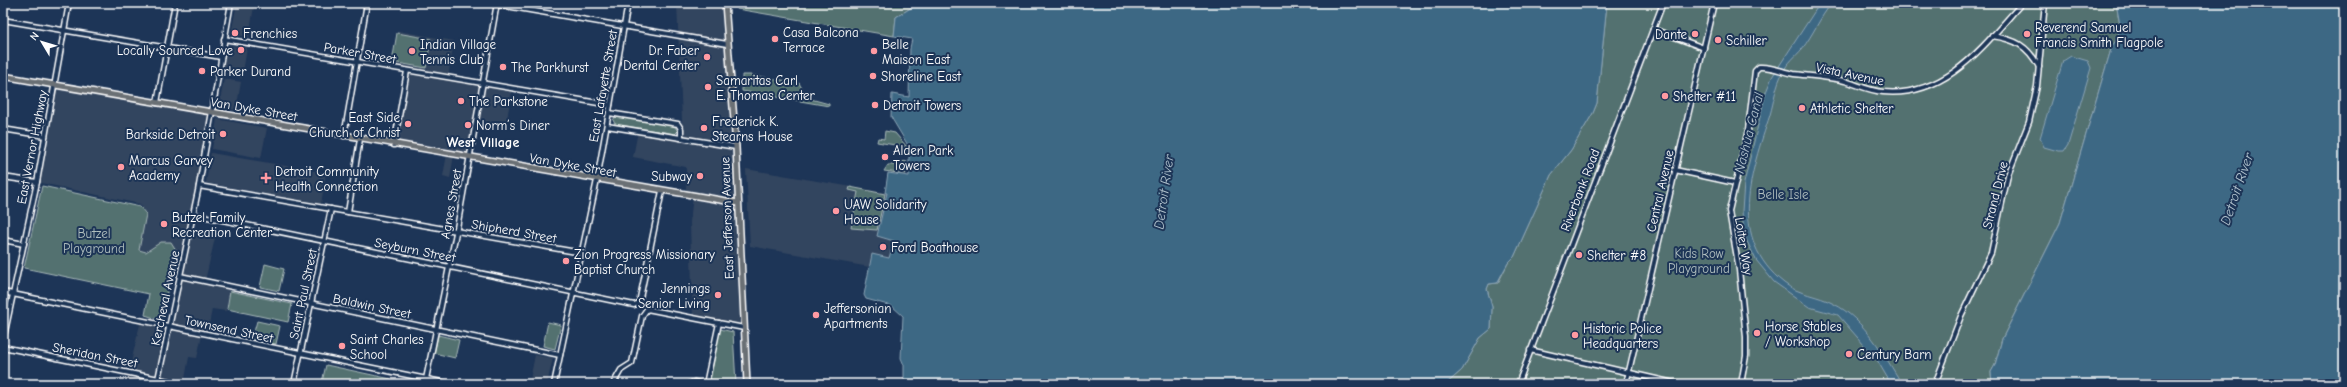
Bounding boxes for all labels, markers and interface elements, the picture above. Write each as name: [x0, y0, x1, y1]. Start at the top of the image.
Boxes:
place label: Reverend Samuel Francis Smith Flagpole: [2035, 20, 2164, 50]
north arrow: [22, 22, 62, 62]
place label: Casa Balcona Terrace: [783, 25, 859, 55]
place label: Frenchies: [243, 26, 297, 41]
street label: East Lafayette Street: [586, 27, 620, 143]
place label: Dante: [1655, 27, 1687, 42]
marker: Frenchies: [230, 28, 240, 38]
text: N: [27, 29, 42, 43]
marker: Dante: [1690, 29, 1700, 39]
marker: Reverend Samuel Francis Smith Flagpole: [2022, 29, 2032, 39]
place label: Schiller: [1726, 33, 1768, 48]
marker: Casa Balcona Terrace: [770, 34, 780, 44]
marker: Schiller: [1713, 35, 1723, 45]
place label: Indian Village Tennis Club: [420, 37, 497, 67]
place label: Belle Maison East: [882, 37, 951, 67]
street label: Parker Street: [323, 39, 399, 67]
place label: Locally Sourced Love: [117, 43, 233, 58]
place label: Dr. Faber Dental Center: [623, 43, 700, 73]
marker: Locally Sourced Love: [236, 45, 246, 55]
marker: Indian Village Tennis Club: [407, 46, 417, 56]
marker: Belle Maison East: [869, 46, 879, 56]
marker: Dr. Faber Dental Center: [702, 52, 712, 62]
street label: Vista Avenue: [1815, 59, 1886, 89]
place label: The Parkhurst: [511, 60, 590, 75]
marker: The Parkhurst: [498, 62, 508, 72]
place label: Parker Durand: [210, 64, 291, 79]
marker: Parker Durand: [197, 66, 207, 76]
place label: Shoreline East: [881, 69, 962, 84]
marker: Shoreline East: [868, 71, 878, 81]
place label: Samaritas Carl E. Thomas Center: [716, 73, 816, 103]
marker: Samaritas Carl E. Thomas Center: [703, 82, 713, 92]
street label: East Vernor Highway: [14, 89, 50, 205]
place label: Shelter #11: [1673, 89, 1736, 104]
water label: Nashua Canal: [1731, 90, 1767, 175]
marker: Shelter #11: [1660, 91, 1670, 101]
street label: Van Dyke Street: [209, 94, 300, 124]
place label: The Parkstone: [469, 94, 548, 109]
marker: The Parkstone: [456, 96, 466, 106]
place label: Detroit Towers: [883, 98, 961, 113]
marker: Detroit Towers: [870, 100, 880, 110]
place label: Athletic Shelter: [1810, 101, 1894, 116]
marker: Athletic Shelter: [1797, 103, 1807, 113]
place label: East Side Church of Christ: [309, 110, 401, 140]
place label: Frederick K. Stearns House: [712, 114, 793, 144]
place label: Norm’s Diner: [476, 118, 550, 133]
marker: East Side Church of Christ: [403, 119, 413, 129]
marker: Norm’s Diner: [463, 120, 473, 130]
marker: Frederick K. Stearns House: [699, 123, 709, 133]
place label: Barkside Detroit: [126, 127, 216, 142]
marker: Barkside Detroit: [218, 129, 228, 139]
district label: West Village: [447, 134, 520, 151]
place label: Alden Park Towers: [893, 143, 954, 173]
street label: Riverbank Road: [1557, 147, 1603, 233]
street label: Central Avenue: [1643, 148, 1677, 234]
water label: Detroit River: [2217, 149, 2258, 227]
street label: Van Dyke Street: [528, 150, 619, 180]
marker: Alden Park Towers: [880, 152, 890, 162]
water label: Detroit River: [1150, 152, 1178, 230]
place label: Marcus Garvey Academy: [129, 153, 213, 183]
street label: East Jefferson Avenue: [717, 156, 737, 279]
street label: Strand Drive: [1979, 159, 2011, 230]
marker: Marcus Garvey Academy: [116, 162, 126, 172]
place label: Detroit Community Health Connection: [275, 164, 379, 194]
street label: Agnes Street: [437, 167, 465, 240]
place label: Subway: [651, 169, 692, 184]
marker: Subway: [695, 171, 705, 181]
marker: Detroit Community Health Connection: [260, 172, 272, 184]
park label: Belle Isle: [1758, 187, 1809, 202]
place label: UAW Solidarity House: [844, 197, 927, 227]
marker: UAW Solidarity House: [831, 206, 841, 216]
place label: Butzel Family Recreation Center: [172, 210, 273, 240]
street label: Shipherd Street: [470, 216, 559, 246]
street label: Loiter Way: [1732, 216, 1756, 276]
marker: Butzel Family Recreation Center: [159, 219, 169, 229]
park label: Butzel Playground: [63, 226, 125, 256]
street label: Seyburn Street: [373, 235, 458, 265]
place label: Ford Boathouse: [891, 240, 979, 255]
marker: Ford Boathouse: [878, 242, 888, 252]
street label: Saint Paul Street: [286, 246, 320, 341]
park label: Kids Row Playground: [1668, 246, 1730, 276]
place label: Zion Progress Missionary Baptist Church: [574, 247, 715, 277]
place label: Shelter #8: [1587, 248, 1646, 263]
street label: Kercheval Avenue: [148, 249, 183, 347]
marker: Shelter #8: [1574, 250, 1584, 260]
marker: Zion Progress Missionary Baptist Church: [561, 256, 571, 266]
place label: Jennings Senior Living: [638, 281, 710, 311]
street label: Baldwin Street: [332, 290, 414, 322]
marker: Jennings Senior Living: [713, 290, 723, 300]
place label: Jeffersonian Apartments: [824, 301, 891, 331]
marker: Jeffersonian Apartments: [811, 310, 821, 320]
street label: Townsend Street: [183, 312, 276, 346]
place label: Horse Stables / Workshop: [1765, 319, 1842, 349]
place label: Historic Police Headquarters: [1583, 321, 1662, 351]
marker: Horse Stables / Workshop: [1752, 328, 1762, 338]
marker: Historic Police Headquarters: [1570, 330, 1580, 340]
place label: Saint Charles School: [350, 332, 424, 362]
street label: Sheridan Street: [51, 339, 140, 371]
marker: Saint Charles School: [337, 341, 347, 351]
place label: Century Barn: [1857, 347, 1931, 362]
marker: Century Barn: [1844, 349, 1854, 359]

